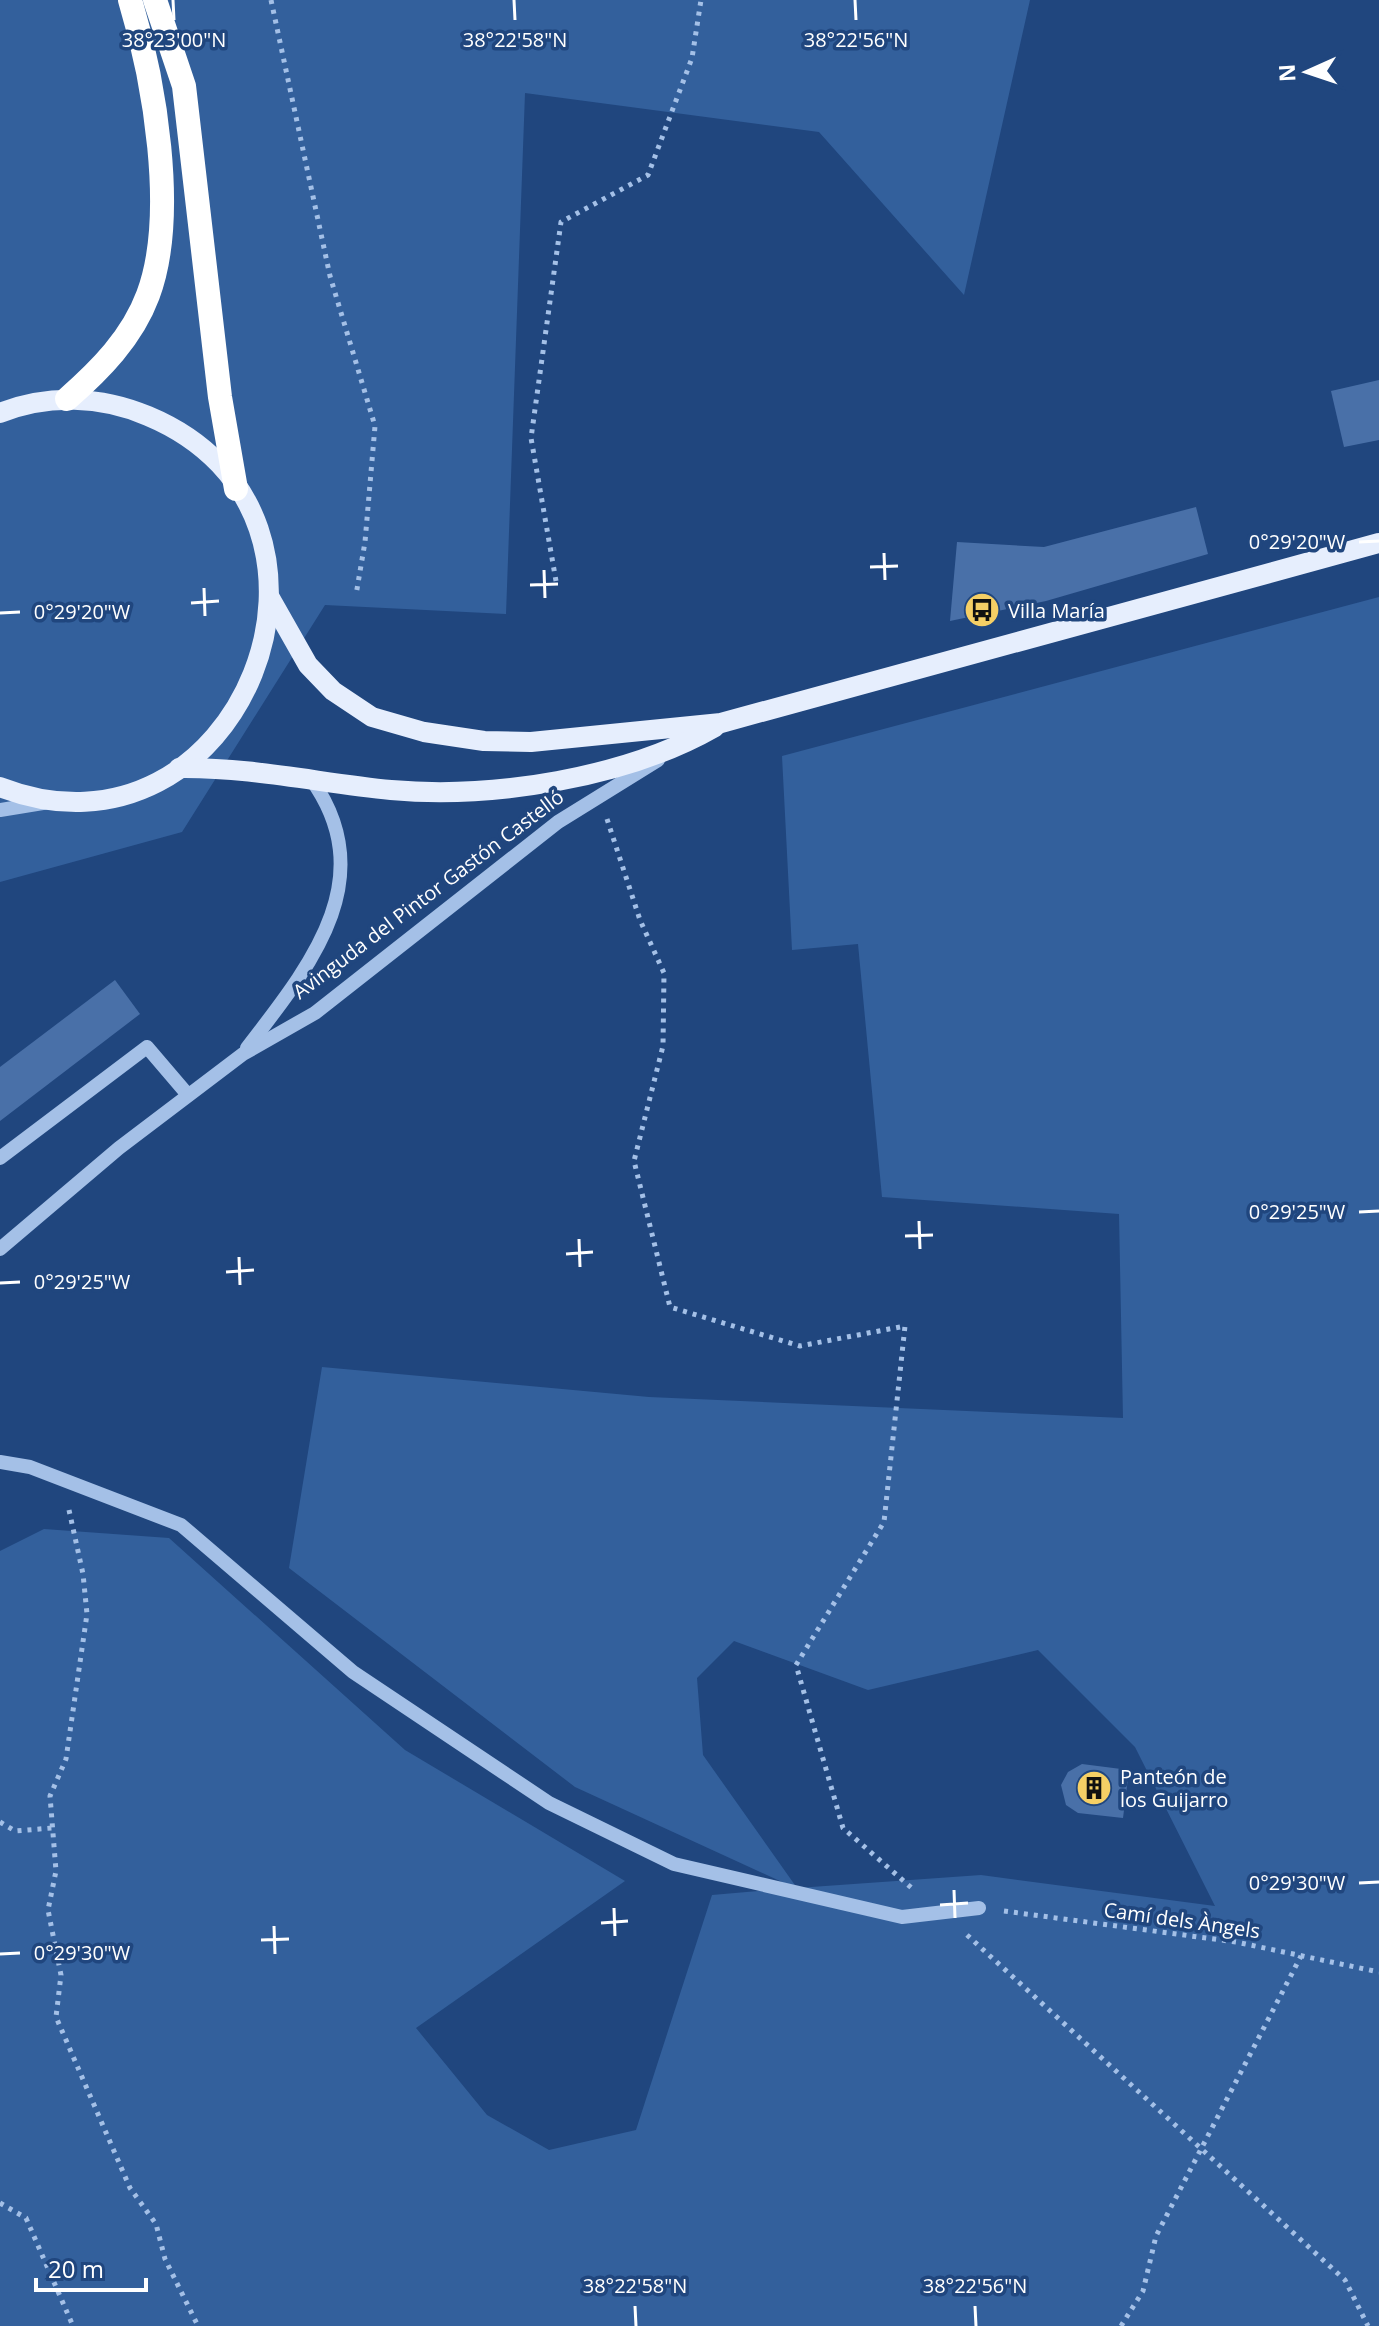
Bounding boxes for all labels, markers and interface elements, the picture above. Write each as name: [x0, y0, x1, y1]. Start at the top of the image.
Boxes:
text: 38°23'00"N: [122, 26, 226, 53]
text: 38°22'58"N: [463, 26, 567, 53]
text: 38°22'56"N: [804, 26, 908, 53]
north arrow: [1267, 32, 1347, 112]
text: N: [1271, 63, 1301, 83]
text: 0°29'20"W: [1249, 528, 1346, 555]
bus stop icon: Villa María: [963, 591, 1001, 629]
place label: Villa María: [1008, 597, 1105, 624]
text: 0°29'20"W: [34, 598, 131, 625]
street label: Avinguda del Pintor Gastón Castelló: [287, 783, 569, 1005]
text: 0°29'25"W: [1249, 1198, 1346, 1225]
text: 0°29'25"W: [34, 1268, 131, 1295]
place label: Panteón de los Guijarro: [1120, 1763, 1228, 1813]
building icon: Panteón de los Guijarro: [1075, 1769, 1113, 1807]
text: 0°29'30"W: [1249, 1869, 1346, 1896]
street label: Camí dels Àngels: [1102, 1896, 1262, 1944]
text: 0°29'30"W: [34, 1939, 131, 1966]
scale bar: [36, 2242, 146, 2292]
text: 20 m: [48, 2252, 104, 2285]
text: 38°22'58"N: [583, 2272, 687, 2299]
text: 38°22'56"N: [923, 2272, 1027, 2299]

